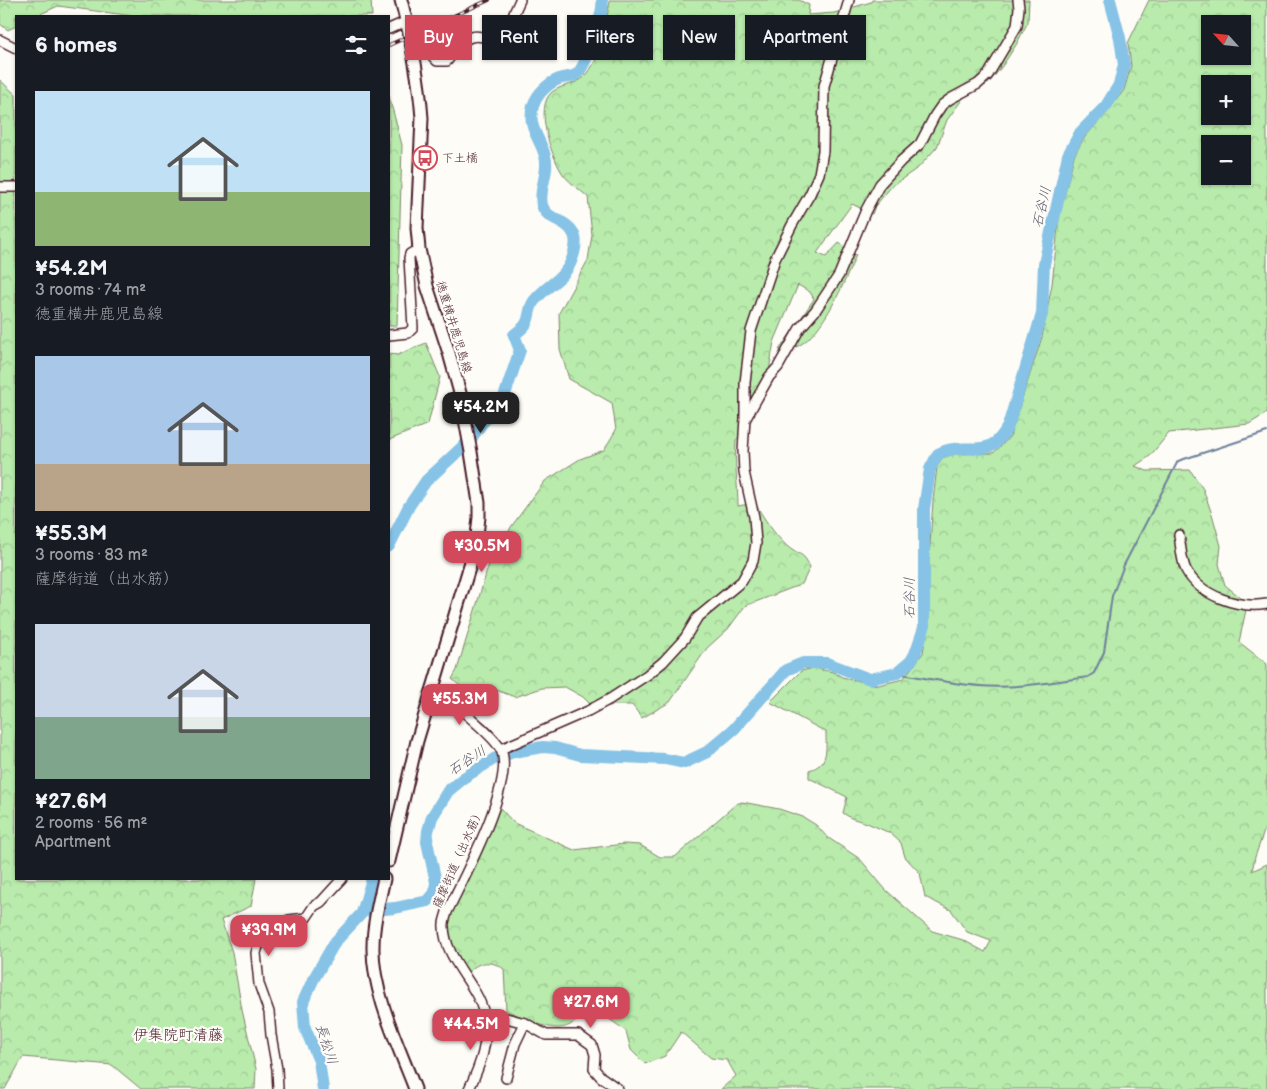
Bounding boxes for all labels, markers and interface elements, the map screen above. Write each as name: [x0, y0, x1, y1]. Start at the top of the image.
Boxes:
chip: Buy: [405, 15, 472, 60]
chip: Rent: [482, 15, 557, 60]
chip: Filters: [567, 15, 653, 60]
chip: New: [663, 15, 735, 60]
chip: Apartment: [745, 15, 866, 60]
north arrow: [1201, 15, 1251, 65]
map controls: [1201, 15, 1251, 185]
icon: filters: [342, 31, 370, 59]
text: 6 homes: [35, 33, 117, 58]
button: +: [1201, 75, 1251, 125]
icon: home: [158, 124, 248, 214]
button: −: [1201, 135, 1251, 185]
bus stop icon: 下土橋: [412, 145, 438, 171]
place label: 下土橋: [442, 151, 478, 166]
water label: 石谷川: [1028, 185, 1054, 229]
text: ¥54.2M: [35, 256, 108, 281]
street label: 徳重横井鹿児島線: [432, 279, 475, 375]
text: 3 rooms · 74 m²: [35, 281, 146, 300]
text: 徳重横井鹿児島線: [35, 305, 163, 324]
icon: home: [158, 389, 248, 479]
pin: ¥54.2M: [440, 392, 522, 434]
text: ¥54.2M: [453, 398, 509, 417]
text: ¥55.3M: [35, 521, 107, 546]
pin: ¥30.5M: [441, 530, 523, 573]
text: ¥30.5M: [454, 537, 510, 556]
text: 3 rooms · 83 m²: [35, 546, 148, 565]
text: 薩摩街道（出水筋）: [35, 570, 179, 589]
water label: 石谷川: [901, 577, 918, 619]
icon: home: [158, 656, 248, 746]
pin: ¥55.3M: [419, 684, 501, 726]
text: ¥55.3M: [433, 690, 487, 709]
water label: 石谷川: [445, 742, 490, 779]
text: ¥27.6M: [35, 789, 107, 814]
street label: 薩摩街道（出水筋）: [430, 806, 487, 911]
text: 2 rooms · 56 m²: [35, 814, 147, 833]
text: Apartment: [35, 833, 111, 852]
pin: ¥39.9M: [228, 914, 310, 957]
text: ¥39.9M: [241, 921, 297, 940]
pin: ¥27.6M: [550, 986, 632, 1029]
text: ¥27.6M: [564, 993, 618, 1012]
pin: ¥44.5M: [430, 1008, 512, 1051]
text: ¥44.5M: [443, 1015, 499, 1034]
water label: 長松川: [312, 1022, 341, 1067]
district label: 伊集院町清藤: [133, 1026, 223, 1045]

